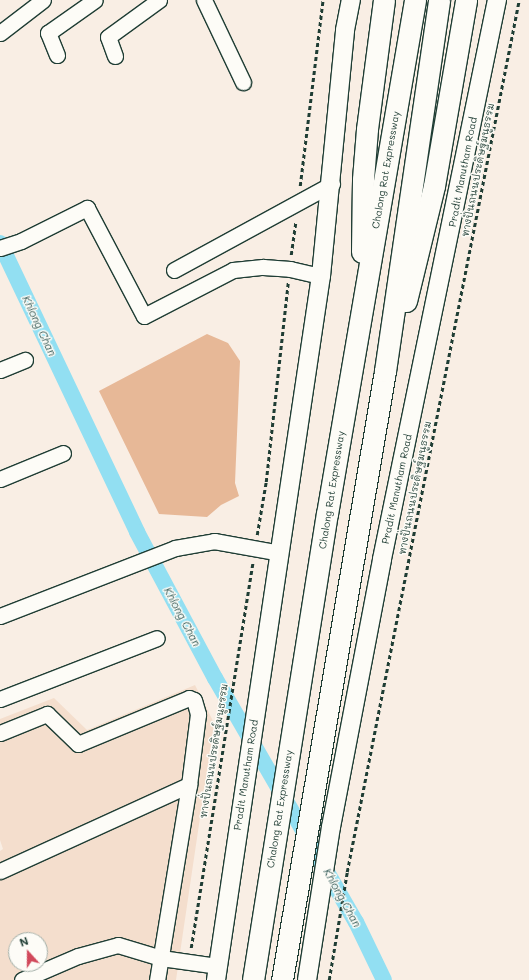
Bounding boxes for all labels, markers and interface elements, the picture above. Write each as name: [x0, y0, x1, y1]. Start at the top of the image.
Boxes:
street label: ทางปั่นถนนประดิษฐ์มนูธรรม: [459, 102, 497, 238]
street label: Chalong Rat Expressway: [370, 110, 402, 230]
street label: Pradit Manutham Road: [446, 116, 480, 228]
water label: Khlong Chan: [19, 294, 59, 358]
street label: ทางปั่นถนนประดิษฐ์มนูธรรม: [396, 420, 434, 556]
street label: Chalong Rat Expressway: [317, 430, 347, 550]
street label: Pradit Manutham Road: [379, 433, 415, 545]
water label: Khlong Chan: [161, 585, 203, 649]
street label: ทางปั่นถนนประดิษฐ์มนูธรรม: [197, 683, 231, 819]
street label: Pradit Manutham Road: [231, 719, 261, 831]
street label: Chalong Rat Expressway: [265, 749, 295, 869]
water label: Khlong Chan: [320, 866, 364, 930]
north arrow: [8, 932, 48, 972]
text: N: [17, 933, 30, 950]

